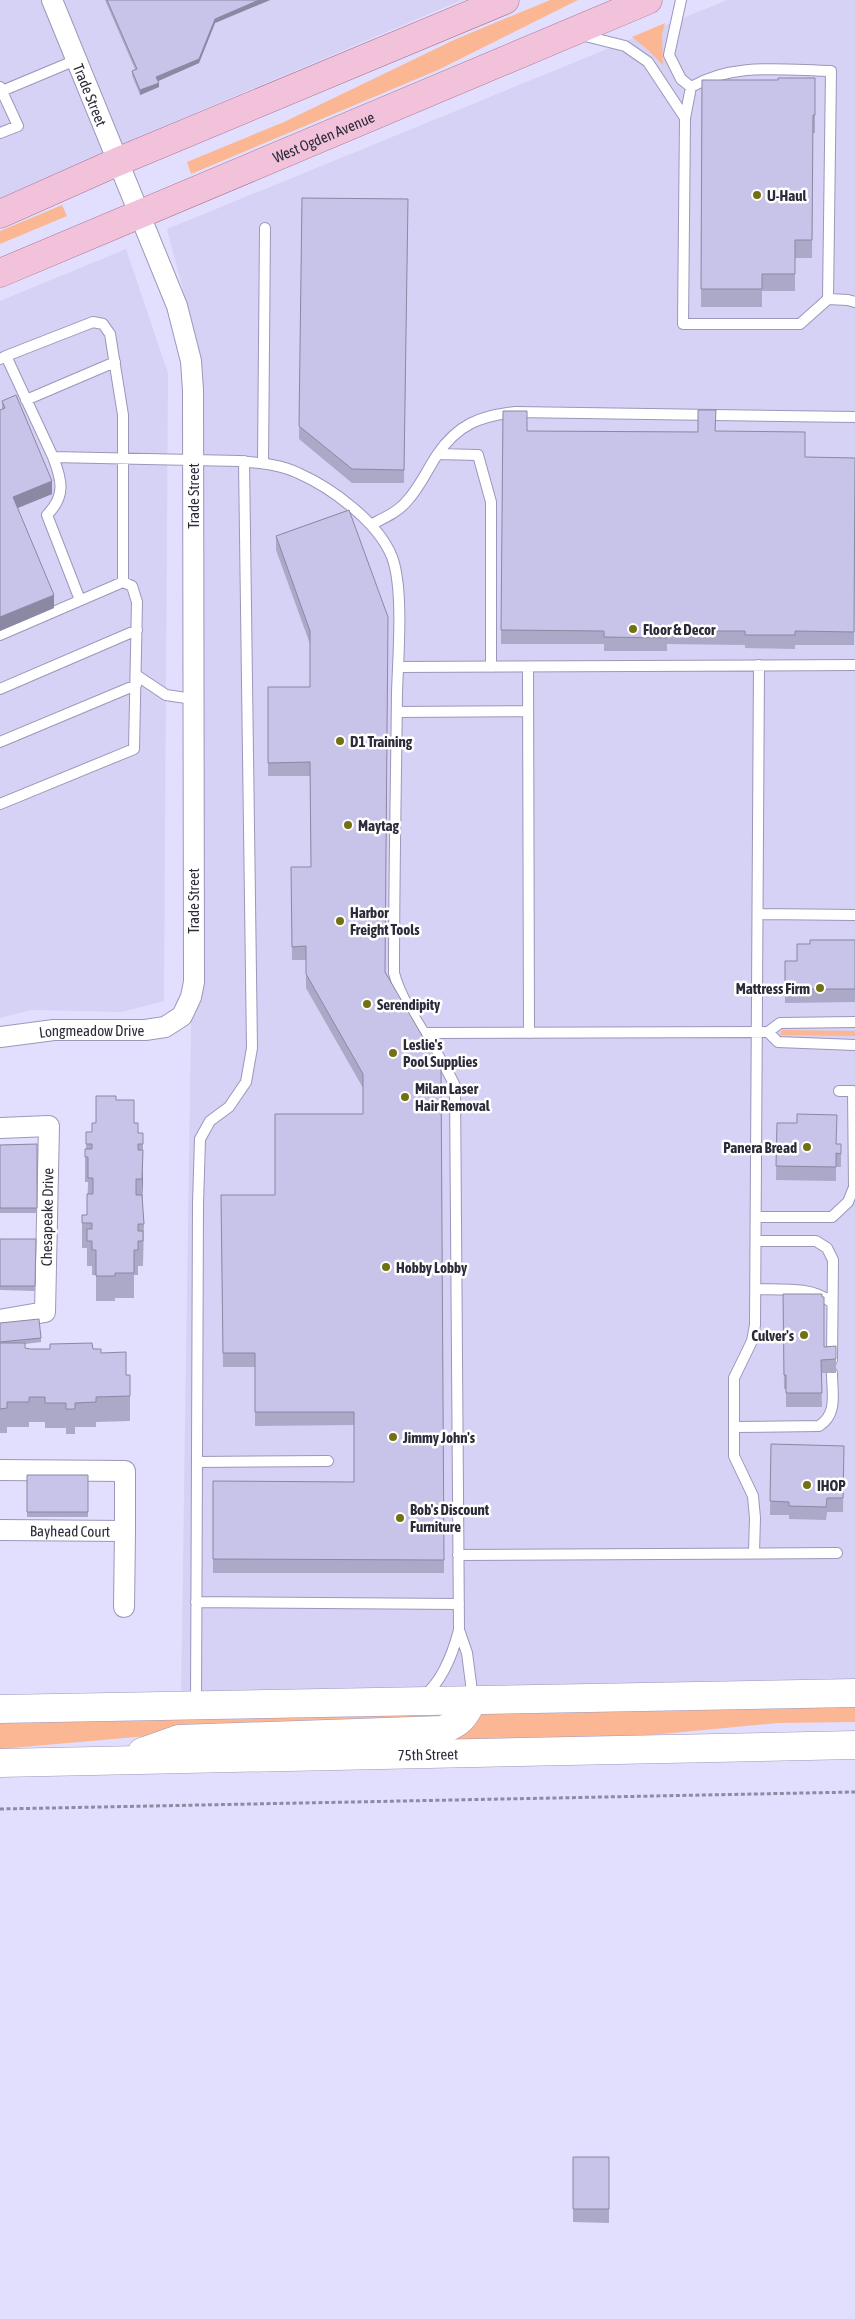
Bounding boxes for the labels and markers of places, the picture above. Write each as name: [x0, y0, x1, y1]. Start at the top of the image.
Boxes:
place label: U-Haul: [767, 187, 808, 204]
marker: U-Haul: [751, 189, 763, 201]
place label: Floor & Decor: [643, 621, 716, 638]
marker: Floor & Decor: [627, 623, 639, 635]
place label: D1 Training: [350, 733, 413, 750]
marker: D1 Training: [334, 735, 346, 747]
place label: Maytag: [358, 817, 400, 834]
marker: Maytag: [342, 819, 354, 831]
place label: Harbor Freight Tools: [350, 904, 420, 938]
marker: Harbor Freight Tools: [334, 915, 346, 927]
place label: Mattress Firm: [736, 980, 810, 997]
marker: Mattress Firm: [814, 982, 826, 994]
place label: Serendipity: [377, 996, 441, 1013]
marker: Serendipity: [361, 998, 373, 1010]
place label: Leslie's Pool Supplies: [403, 1036, 478, 1070]
marker: Leslie's Pool Supplies: [387, 1047, 399, 1059]
place label: Milan Laser Hair Removal: [415, 1080, 491, 1114]
marker: Milan Laser Hair Removal: [399, 1091, 411, 1103]
place label: Panera Bread: [723, 1139, 797, 1156]
marker: Panera Bread: [801, 1141, 813, 1153]
place label: Hobby Lobby: [396, 1259, 468, 1276]
marker: Hobby Lobby: [380, 1261, 392, 1273]
place label: Culver's: [751, 1327, 795, 1344]
marker: Culver's: [798, 1329, 810, 1341]
place label: Jimmy John's: [402, 1429, 476, 1446]
marker: Jimmy John's: [387, 1431, 399, 1443]
place label: IHOP: [817, 1477, 846, 1494]
marker: IHOP: [801, 1479, 813, 1491]
place label: Bob's Discount Furniture: [410, 1501, 490, 1535]
marker: Bob's Discount Furniture: [394, 1512, 406, 1524]

